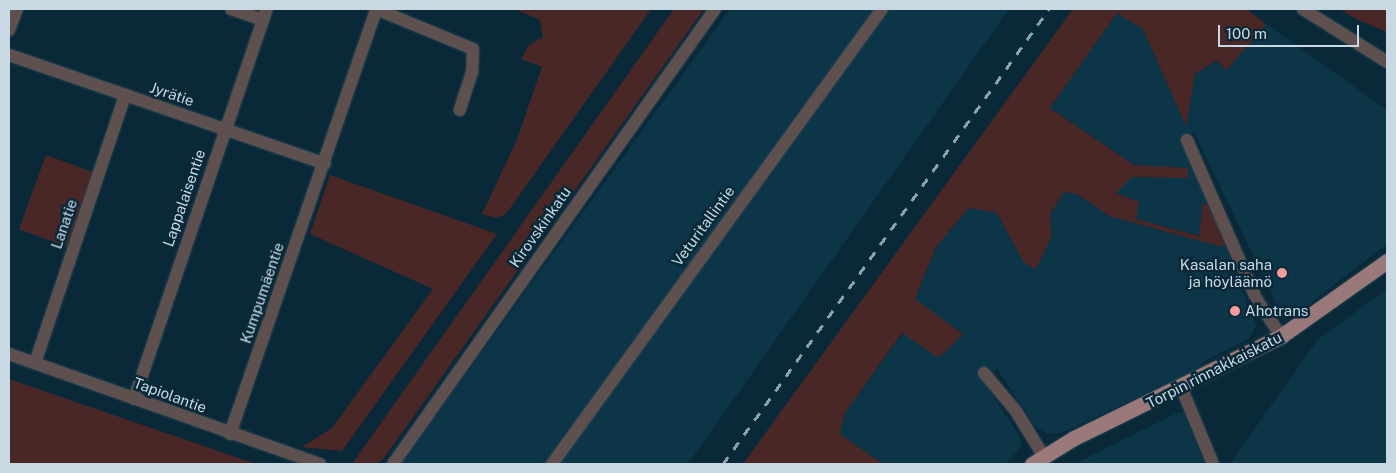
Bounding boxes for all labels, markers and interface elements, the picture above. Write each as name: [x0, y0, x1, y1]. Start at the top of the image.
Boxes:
scale bar: [1221, 15, 1362, 47]
text: 100 m: [1226, 25, 1267, 42]
street label: Jyrätie: [148, 78, 196, 110]
street label: Lappalaisentie: [159, 147, 209, 249]
street label: Veturitallintie: [668, 182, 738, 270]
street label: Kirovskinkatu: [505, 183, 575, 271]
street label: Lanatie: [47, 197, 81, 251]
street label: Kumpumäentie: [236, 240, 288, 346]
place label: Kasalan saha ja höyläämö: [1180, 255, 1272, 290]
marker: Kasalan saha ja höyläämö: [1276, 267, 1288, 279]
place label: Ahotrans: [1245, 302, 1308, 320]
marker: Ahotrans: [1229, 305, 1241, 317]
street label: Torpin rinnakkaiskatu: [1143, 328, 1285, 412]
street label: Tapiolantie: [131, 373, 209, 417]

